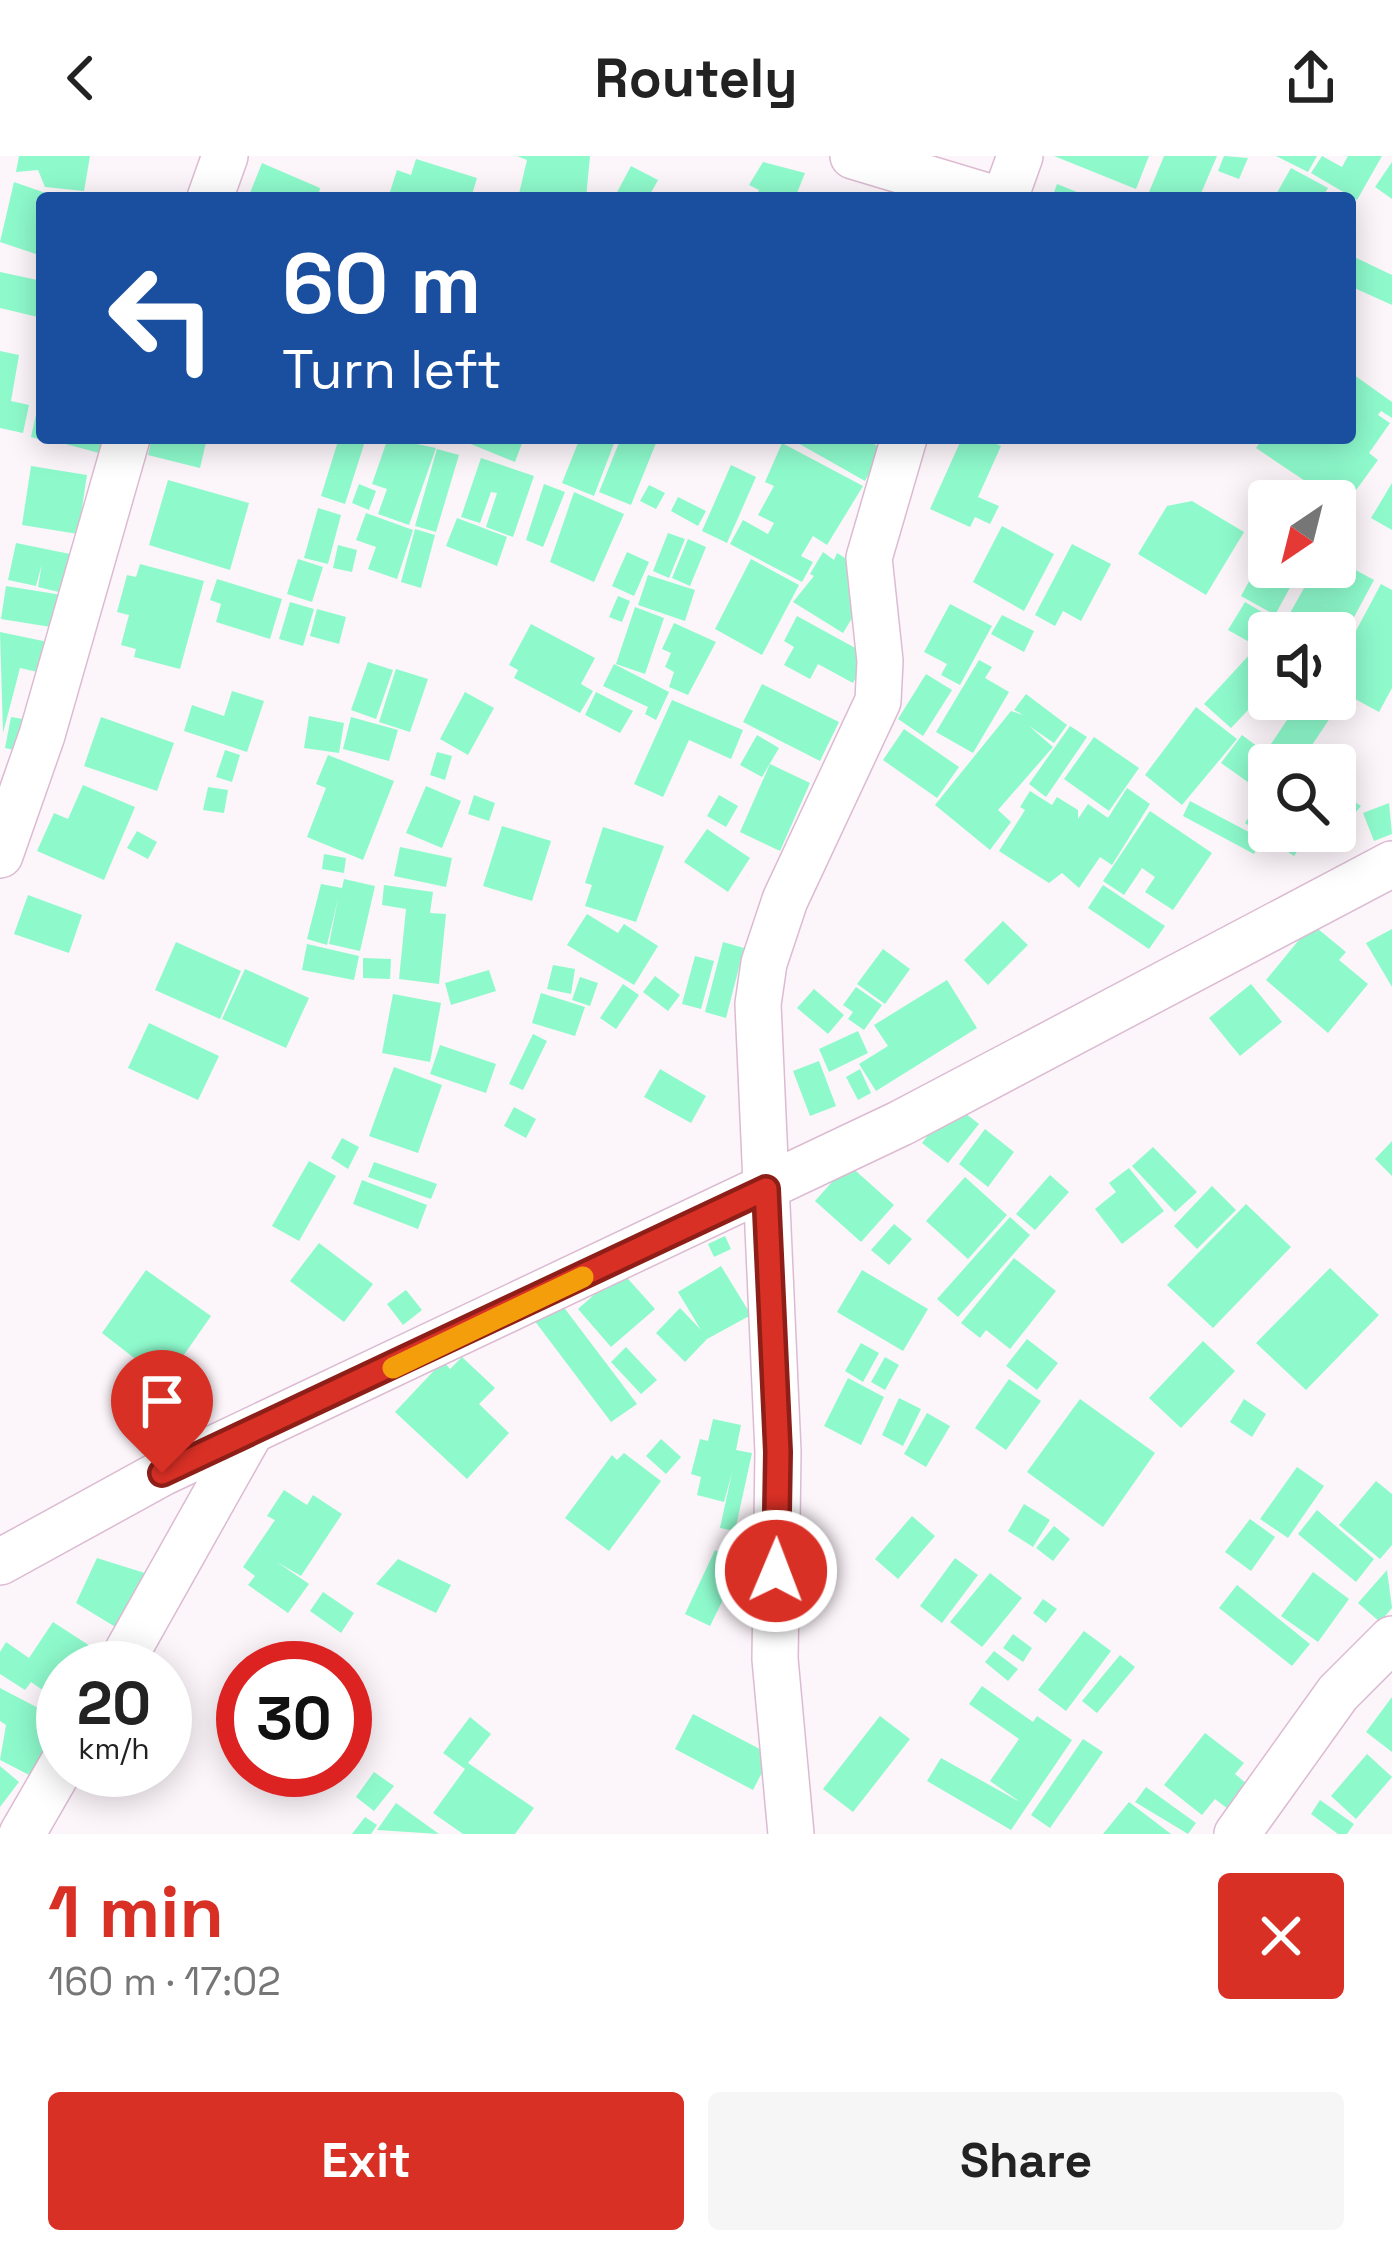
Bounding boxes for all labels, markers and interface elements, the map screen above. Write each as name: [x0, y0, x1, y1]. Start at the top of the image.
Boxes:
text: Routely: [595, 44, 797, 113]
icon: back: [48, 45, 114, 111]
icon: share: [1278, 45, 1344, 111]
text: 60 m: [282, 230, 481, 338]
icon: left: [84, 240, 240, 396]
text: Turn left: [282, 335, 502, 404]
north arrow: [1248, 480, 1356, 588]
map controls: [1248, 480, 1356, 852]
button: sound: [1248, 612, 1356, 720]
button: search: [1248, 744, 1356, 852]
pin: [111, 1350, 213, 1473]
icon: arrive: [129, 1368, 195, 1434]
position arrow: [713, 1508, 839, 1634]
speed limit sign: 30: [216, 1641, 372, 1797]
text: 20: [77, 1665, 151, 1742]
text: km/h: [78, 1729, 150, 1768]
text: 1 min: [48, 1866, 224, 1958]
button: close: [1218, 1873, 1344, 1999]
text: 160 m · 17:02: [48, 1957, 281, 2006]
button: Exit: [48, 2092, 684, 2230]
button: Share: [708, 2092, 1344, 2230]

